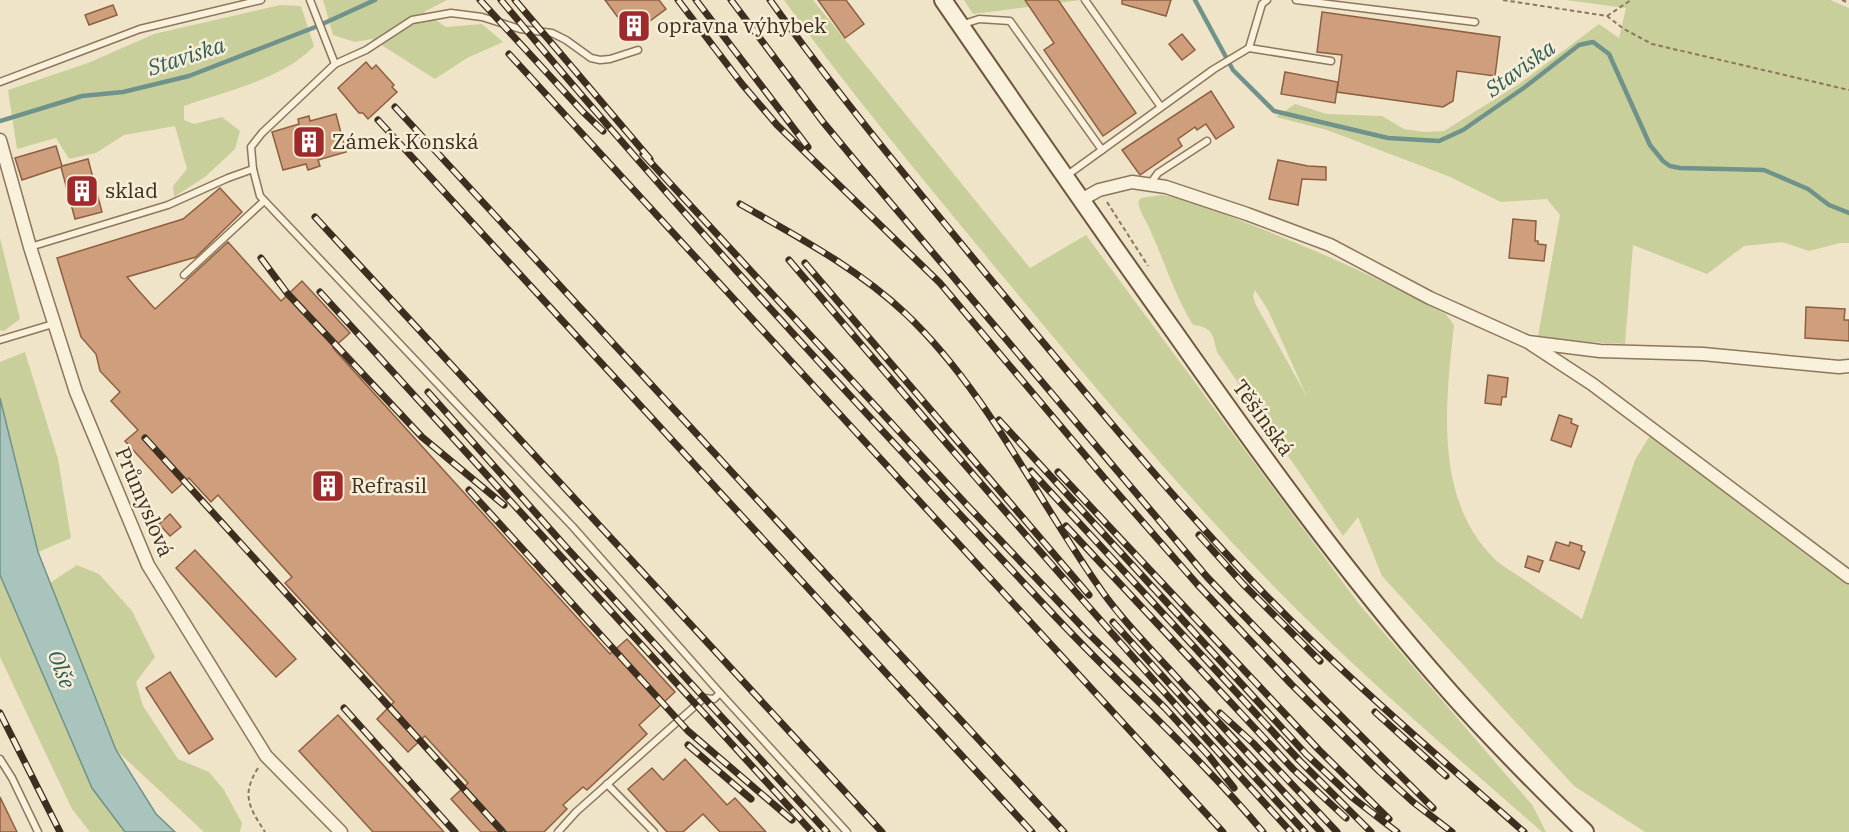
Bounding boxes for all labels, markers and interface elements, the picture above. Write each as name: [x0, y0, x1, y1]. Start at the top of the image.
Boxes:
building icon: opravna výhybek: [616, 8, 652, 44]
place label: opravna výhybek: [657, 11, 827, 39]
water label: Staviska: [142, 29, 228, 82]
water label: Staviska: [1478, 32, 1561, 103]
building icon: Zámek Konská: [291, 124, 327, 160]
place label: Zámek Konská: [332, 127, 479, 155]
building icon: sklad: [64, 173, 100, 209]
place label: sklad: [105, 176, 158, 204]
street label: Těšínská: [1227, 373, 1301, 461]
street label: Průmyslová: [109, 442, 181, 561]
building icon: Refrasil: [310, 468, 346, 504]
place label: Refrasil: [351, 471, 427, 499]
water label: Olše: [42, 645, 83, 692]

